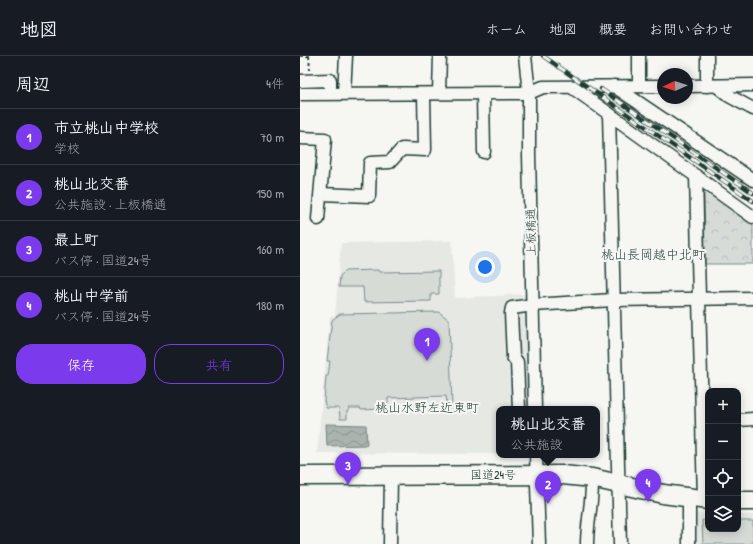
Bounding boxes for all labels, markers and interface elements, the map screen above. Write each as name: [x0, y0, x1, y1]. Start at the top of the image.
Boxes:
text: 地図: [20, 16, 58, 42]
text: ホーム: [486, 19, 527, 38]
text: 地図: [549, 19, 577, 38]
text: 概要: [599, 19, 627, 38]
text: お問い合わせ: [649, 19, 733, 38]
north arrow: [657, 68, 693, 104]
text: 周辺: [16, 72, 50, 95]
text: 4件: [266, 74, 284, 92]
text: 市立桃山中学校: [54, 117, 159, 138]
text: 1: [27, 128, 31, 146]
text: 70 m: [260, 128, 284, 146]
text: 学校: [54, 139, 80, 157]
text: 桃山北交番: [54, 173, 129, 194]
text: 2: [26, 184, 32, 202]
text: 150 m: [256, 184, 284, 202]
text: 公共施設 · 上板橋通: [54, 195, 167, 213]
street label: 上板橋通: [522, 208, 539, 256]
text: 最上町: [54, 229, 99, 250]
text: 3: [26, 240, 32, 258]
text: 160 m: [256, 240, 284, 258]
district label: 桃山長岡越中北町: [601, 245, 705, 263]
text: バス停 · 国道24号: [54, 251, 152, 269]
your location: [475, 257, 495, 277]
text: 桃山中学前: [54, 285, 129, 306]
text: 4: [27, 296, 31, 314]
text: 180 m: [256, 296, 284, 314]
text: バス停 · 国道24号: [54, 307, 152, 325]
pin: 1: [414, 328, 440, 361]
button: 保存: [16, 344, 146, 384]
button: 共有: [154, 344, 284, 384]
map controls: [705, 388, 741, 532]
button: +: [705, 388, 741, 424]
district label: 桃山水野左近東町: [375, 398, 479, 416]
popup: [496, 406, 600, 458]
text: 桃山北交番: [510, 413, 586, 434]
button: −: [705, 424, 741, 460]
text: 公共施設: [510, 435, 563, 453]
pin: 3: [335, 452, 361, 485]
button: locate: [705, 460, 741, 496]
street label: 国道24号: [470, 466, 516, 483]
pin: 4: [635, 469, 661, 502]
pin: 2: [535, 471, 561, 504]
button: layers: [705, 496, 741, 532]

